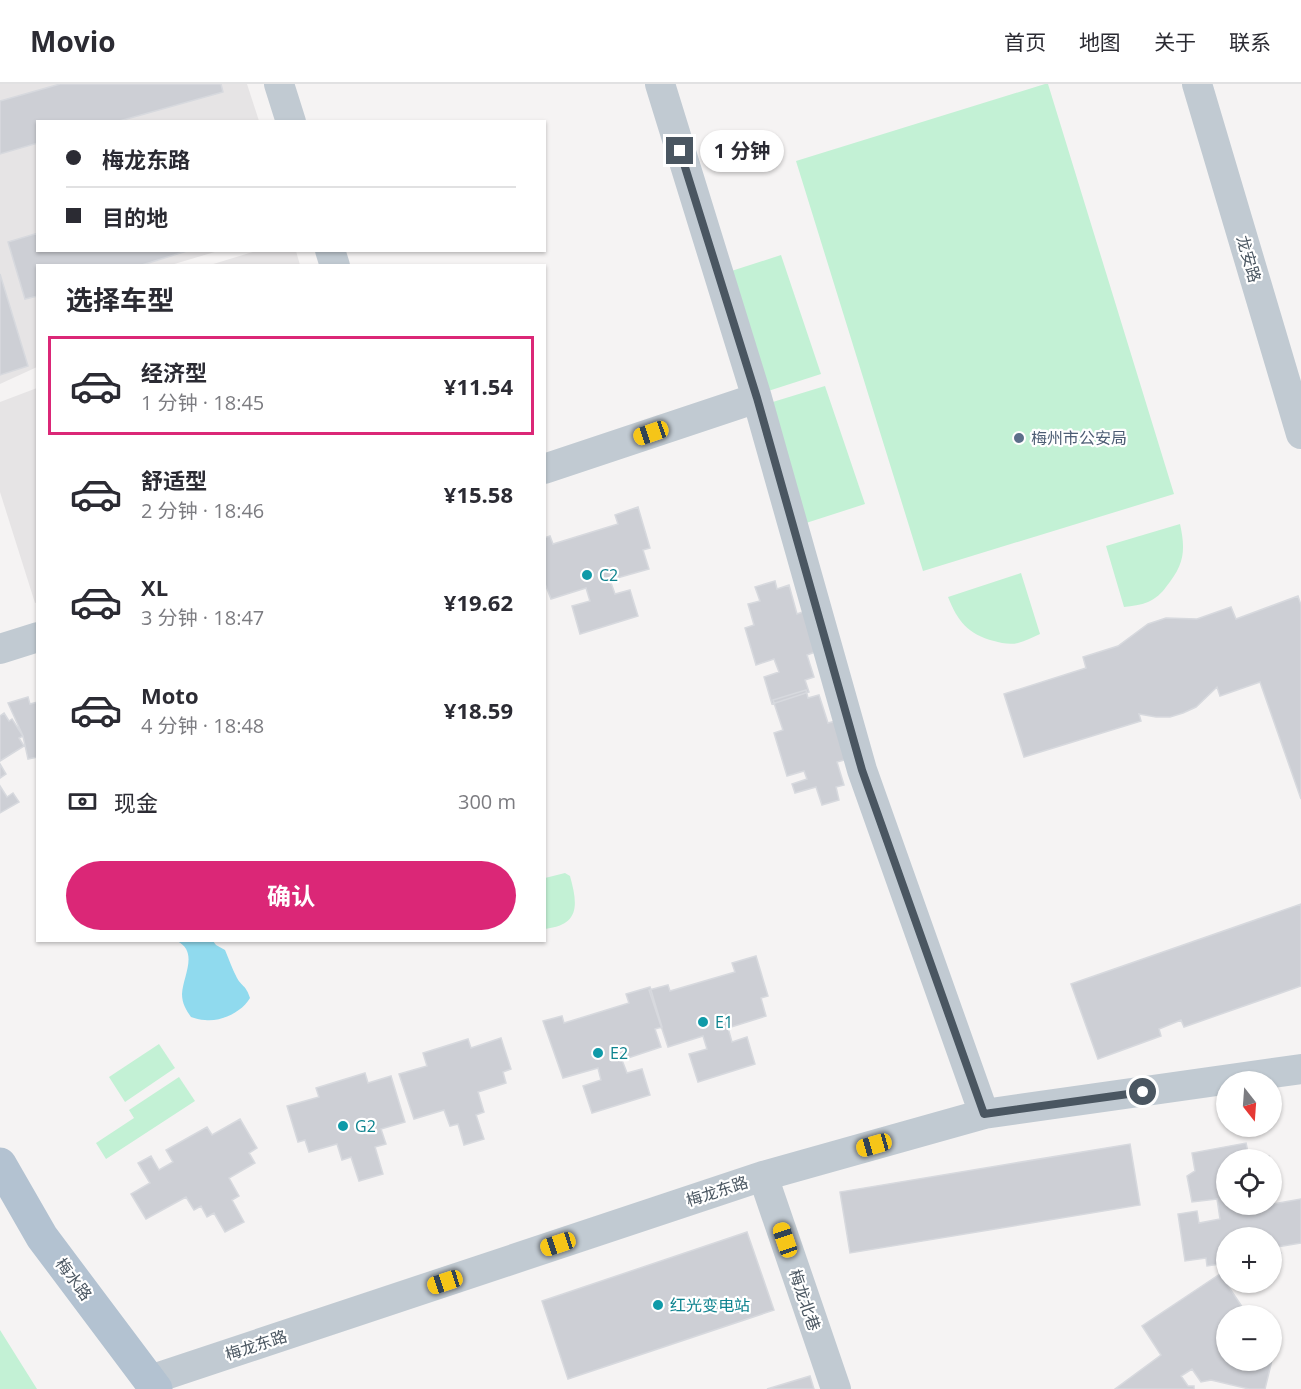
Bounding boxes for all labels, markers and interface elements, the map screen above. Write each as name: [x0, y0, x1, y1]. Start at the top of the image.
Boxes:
text: Movio: [30, 22, 116, 60]
text: 首页: [1004, 28, 1046, 56]
text: 地图: [1079, 28, 1121, 56]
text: 关于: [1154, 28, 1196, 56]
text: 联系: [1229, 28, 1271, 56]
callout: 1 分钟: [701, 130, 785, 172]
route end: [666, 137, 693, 164]
text: 1 分钟: [714, 137, 770, 164]
text: 梅龙东路: [102, 144, 190, 174]
text: 目的地: [102, 202, 168, 232]
street label: 龙安路: [1232, 233, 1266, 285]
text: 选择车型: [66, 281, 174, 318]
text: 经济型: [141, 357, 207, 387]
icon: car: [69, 359, 123, 413]
text: ¥11.54: [444, 371, 513, 401]
text: 1 分钟 · 18:45: [141, 389, 264, 416]
car: [631, 419, 671, 447]
place label: 梅州市公安局: [1031, 427, 1127, 449]
marker: 梅州市公安局: [1012, 431, 1026, 445]
text: 舒适型: [141, 465, 207, 495]
icon: car: [69, 467, 123, 521]
text: ¥15.58: [444, 479, 513, 509]
text: 2 分钟 · 18:46: [141, 497, 264, 524]
place label: C2: [599, 564, 618, 586]
marker: C2: [580, 568, 594, 582]
text: XL: [141, 572, 168, 602]
icon: car: [69, 575, 123, 629]
text: ¥19.62: [444, 587, 513, 617]
text: 3 分钟 · 18:47: [141, 604, 264, 631]
text: Moto: [141, 680, 199, 710]
icon: car: [69, 683, 123, 737]
text: ¥18.59: [444, 695, 513, 725]
text: 4 分钟 · 18:48: [141, 712, 264, 739]
icon: cash: [66, 785, 99, 818]
text: 现金: [114, 787, 158, 817]
text: 300 m: [458, 788, 516, 815]
button: 确认: [66, 861, 516, 930]
place label: E1: [715, 1011, 733, 1033]
marker: E1: [696, 1015, 710, 1029]
place label: E2: [610, 1042, 628, 1064]
marker: E2: [591, 1046, 605, 1060]
north arrow: [1216, 1071, 1282, 1137]
map controls: [1216, 1071, 1282, 1371]
route start: [1129, 1078, 1156, 1105]
place label: G2: [355, 1115, 376, 1137]
marker: G2: [336, 1119, 350, 1133]
car: [854, 1131, 894, 1159]
button: locate: [1216, 1149, 1282, 1215]
street label: 梅龙东路: [683, 1171, 751, 1211]
car: [771, 1220, 799, 1260]
button: +: [1216, 1227, 1282, 1293]
car: [538, 1230, 578, 1258]
street label: 梅水路: [51, 1253, 97, 1305]
street label: 梅龙北巷: [784, 1266, 826, 1334]
car: [425, 1268, 465, 1296]
place label: 红光变电站: [670, 1294, 750, 1316]
marker: 红光变电站: [651, 1298, 665, 1312]
button: −: [1216, 1305, 1282, 1371]
street label: 梅龙东路: [222, 1325, 290, 1365]

